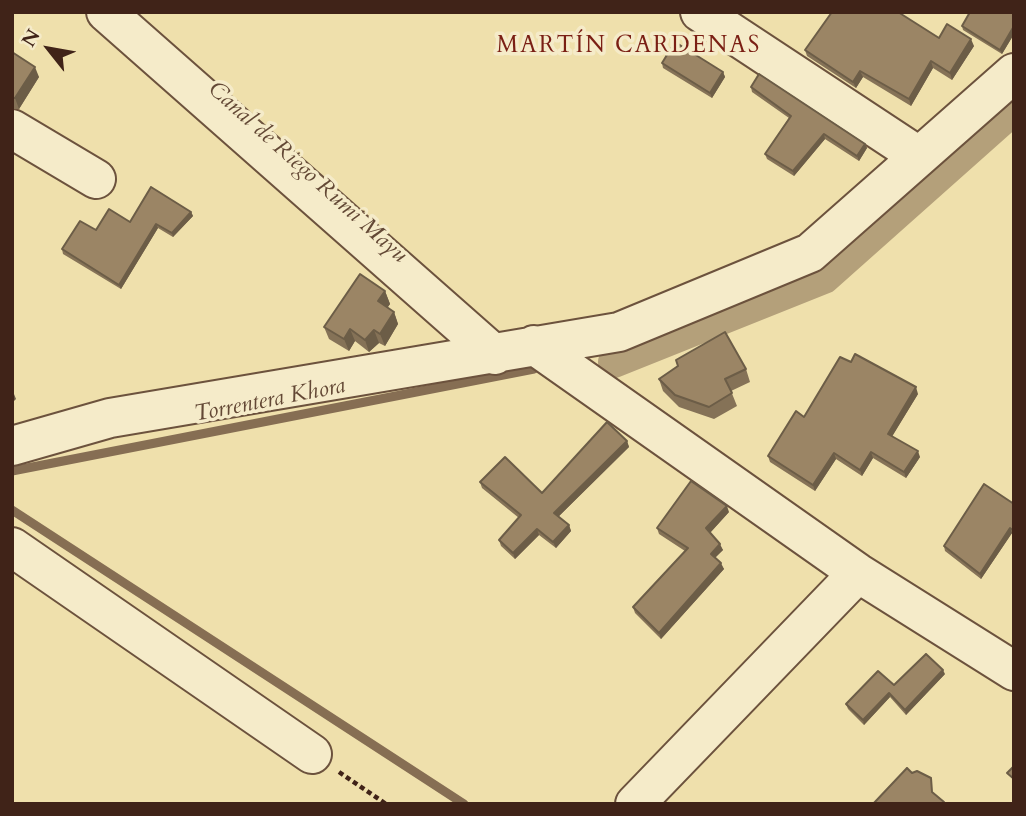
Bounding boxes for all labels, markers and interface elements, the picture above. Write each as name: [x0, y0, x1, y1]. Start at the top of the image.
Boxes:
north arrow: [14, 14, 84, 84]
text: N: [16, 24, 46, 52]
district label: MARTÍN CARDENAS: [498, 33, 760, 61]
water label: Canal de Riego Rumi Mayu: [202, 76, 412, 270]
water label: Torrentera Khora: [192, 373, 348, 429]

